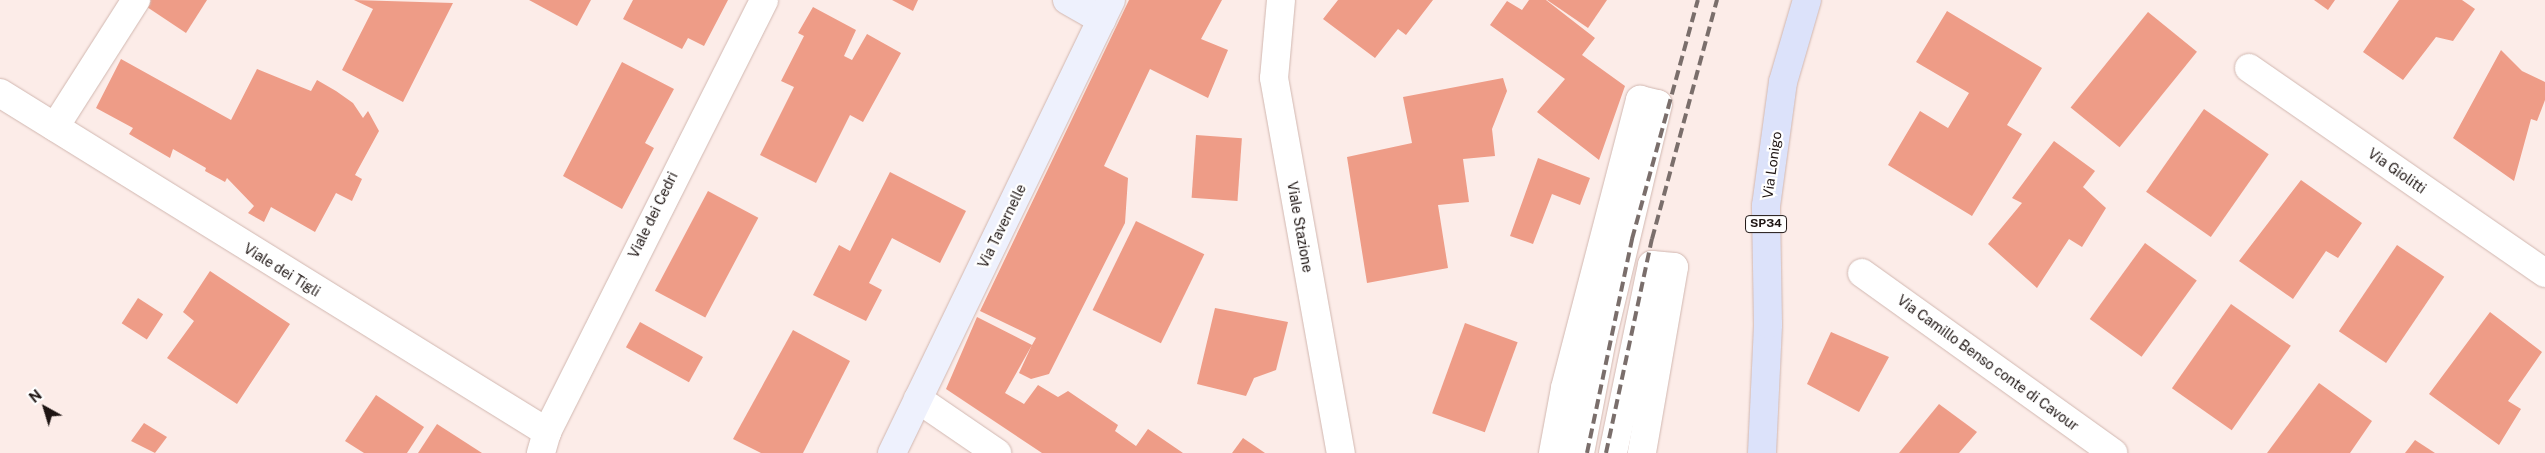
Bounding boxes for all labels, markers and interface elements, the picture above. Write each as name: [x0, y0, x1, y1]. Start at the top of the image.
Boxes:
street label: Via Lonigo: [1759, 130, 1785, 200]
street label: Via Giolitti: [2365, 145, 2429, 197]
street label: Viale dei Cedri: [625, 169, 681, 261]
street label: Viale Stazione: [1284, 180, 1316, 274]
street label: Via Tavernelle: [974, 181, 1030, 271]
road number: SP34: [1745, 214, 1787, 233]
street label: Viale dei Tigli: [241, 240, 323, 300]
street label: Via Camillo Benso conte di Cavour: [1894, 291, 2082, 435]
north arrow: [20, 383, 70, 433]
text: N: [26, 387, 45, 406]

